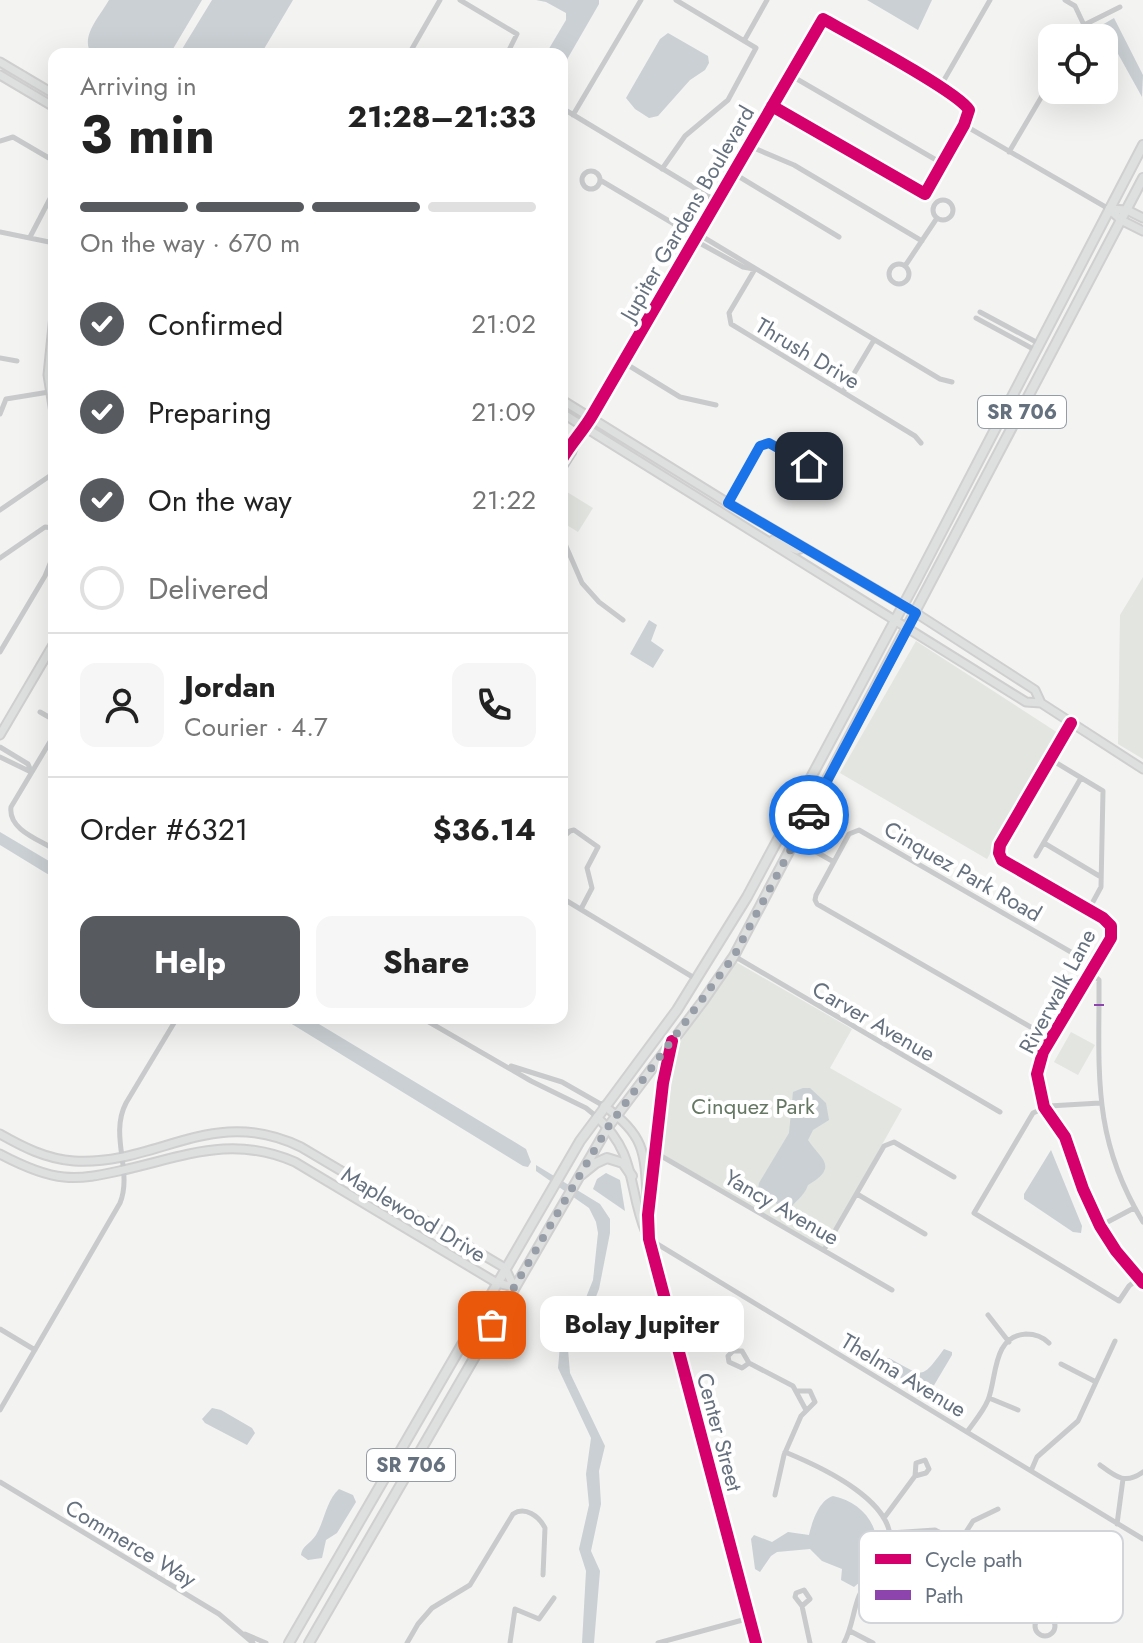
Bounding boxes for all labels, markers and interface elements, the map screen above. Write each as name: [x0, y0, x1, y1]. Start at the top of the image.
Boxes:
map controls: [1038, 24, 1118, 104]
button: locate: [1038, 24, 1118, 104]
text: Arriving in: [80, 67, 197, 105]
text: 21:28–21:33: [348, 95, 536, 138]
text: 3 min: [80, 97, 215, 173]
street label: Jupiter Gardens Boulevard: [611, 99, 762, 329]
text: On the way · 670 m: [80, 224, 300, 262]
icon: check: [80, 302, 124, 346]
text: Confirmed: [148, 303, 283, 346]
text: 21:02: [471, 305, 536, 343]
street label: Thrush Drive: [750, 309, 866, 397]
icon: check: [80, 390, 124, 434]
text: Preparing: [148, 391, 272, 434]
text: 21:09: [471, 393, 536, 431]
road number: SR 706: [978, 396, 1066, 428]
pin: [775, 432, 843, 500]
icon: home: [787, 444, 831, 488]
icon: check: [80, 478, 124, 522]
text: On the way: [148, 479, 292, 522]
text: 21:22: [472, 481, 536, 519]
text: Delivered: [148, 567, 269, 610]
button: person: [80, 663, 164, 747]
button: phone: [452, 663, 536, 747]
text: Jordan: [184, 665, 276, 708]
text: Courier · 4.7: [184, 708, 328, 746]
courier: [769, 775, 849, 855]
icon: car: [787, 793, 831, 837]
text: Order #6321: [80, 808, 248, 851]
text: $36.14: [433, 808, 536, 851]
street label: Cinquez Park Road: [878, 813, 1048, 929]
button: Help: [80, 916, 300, 1008]
button: Share: [316, 916, 536, 1008]
street label: Riverwalk Lane: [1011, 923, 1103, 1059]
street label: Carver Avenue: [807, 973, 941, 1069]
park label: Cinquez Park: [691, 1090, 815, 1122]
street label: Maplewood Drive: [336, 1158, 492, 1270]
street label: Yancy Avenue: [719, 1161, 845, 1253]
pin: [458, 1291, 526, 1359]
callout: Bolay Jupiter: [540, 1297, 744, 1353]
icon: bag: [470, 1303, 514, 1347]
text: Bolay Jupiter: [564, 1305, 720, 1343]
street label: Thelma Avenue: [835, 1325, 973, 1425]
street label: Center Street: [689, 1369, 751, 1495]
road number: SR 706: [367, 1449, 455, 1481]
street label: Commerce Way: [59, 1491, 203, 1595]
legend: [859, 1531, 1123, 1623]
text: Cycle path: [925, 1543, 1023, 1575]
text: Path: [925, 1579, 964, 1611]

